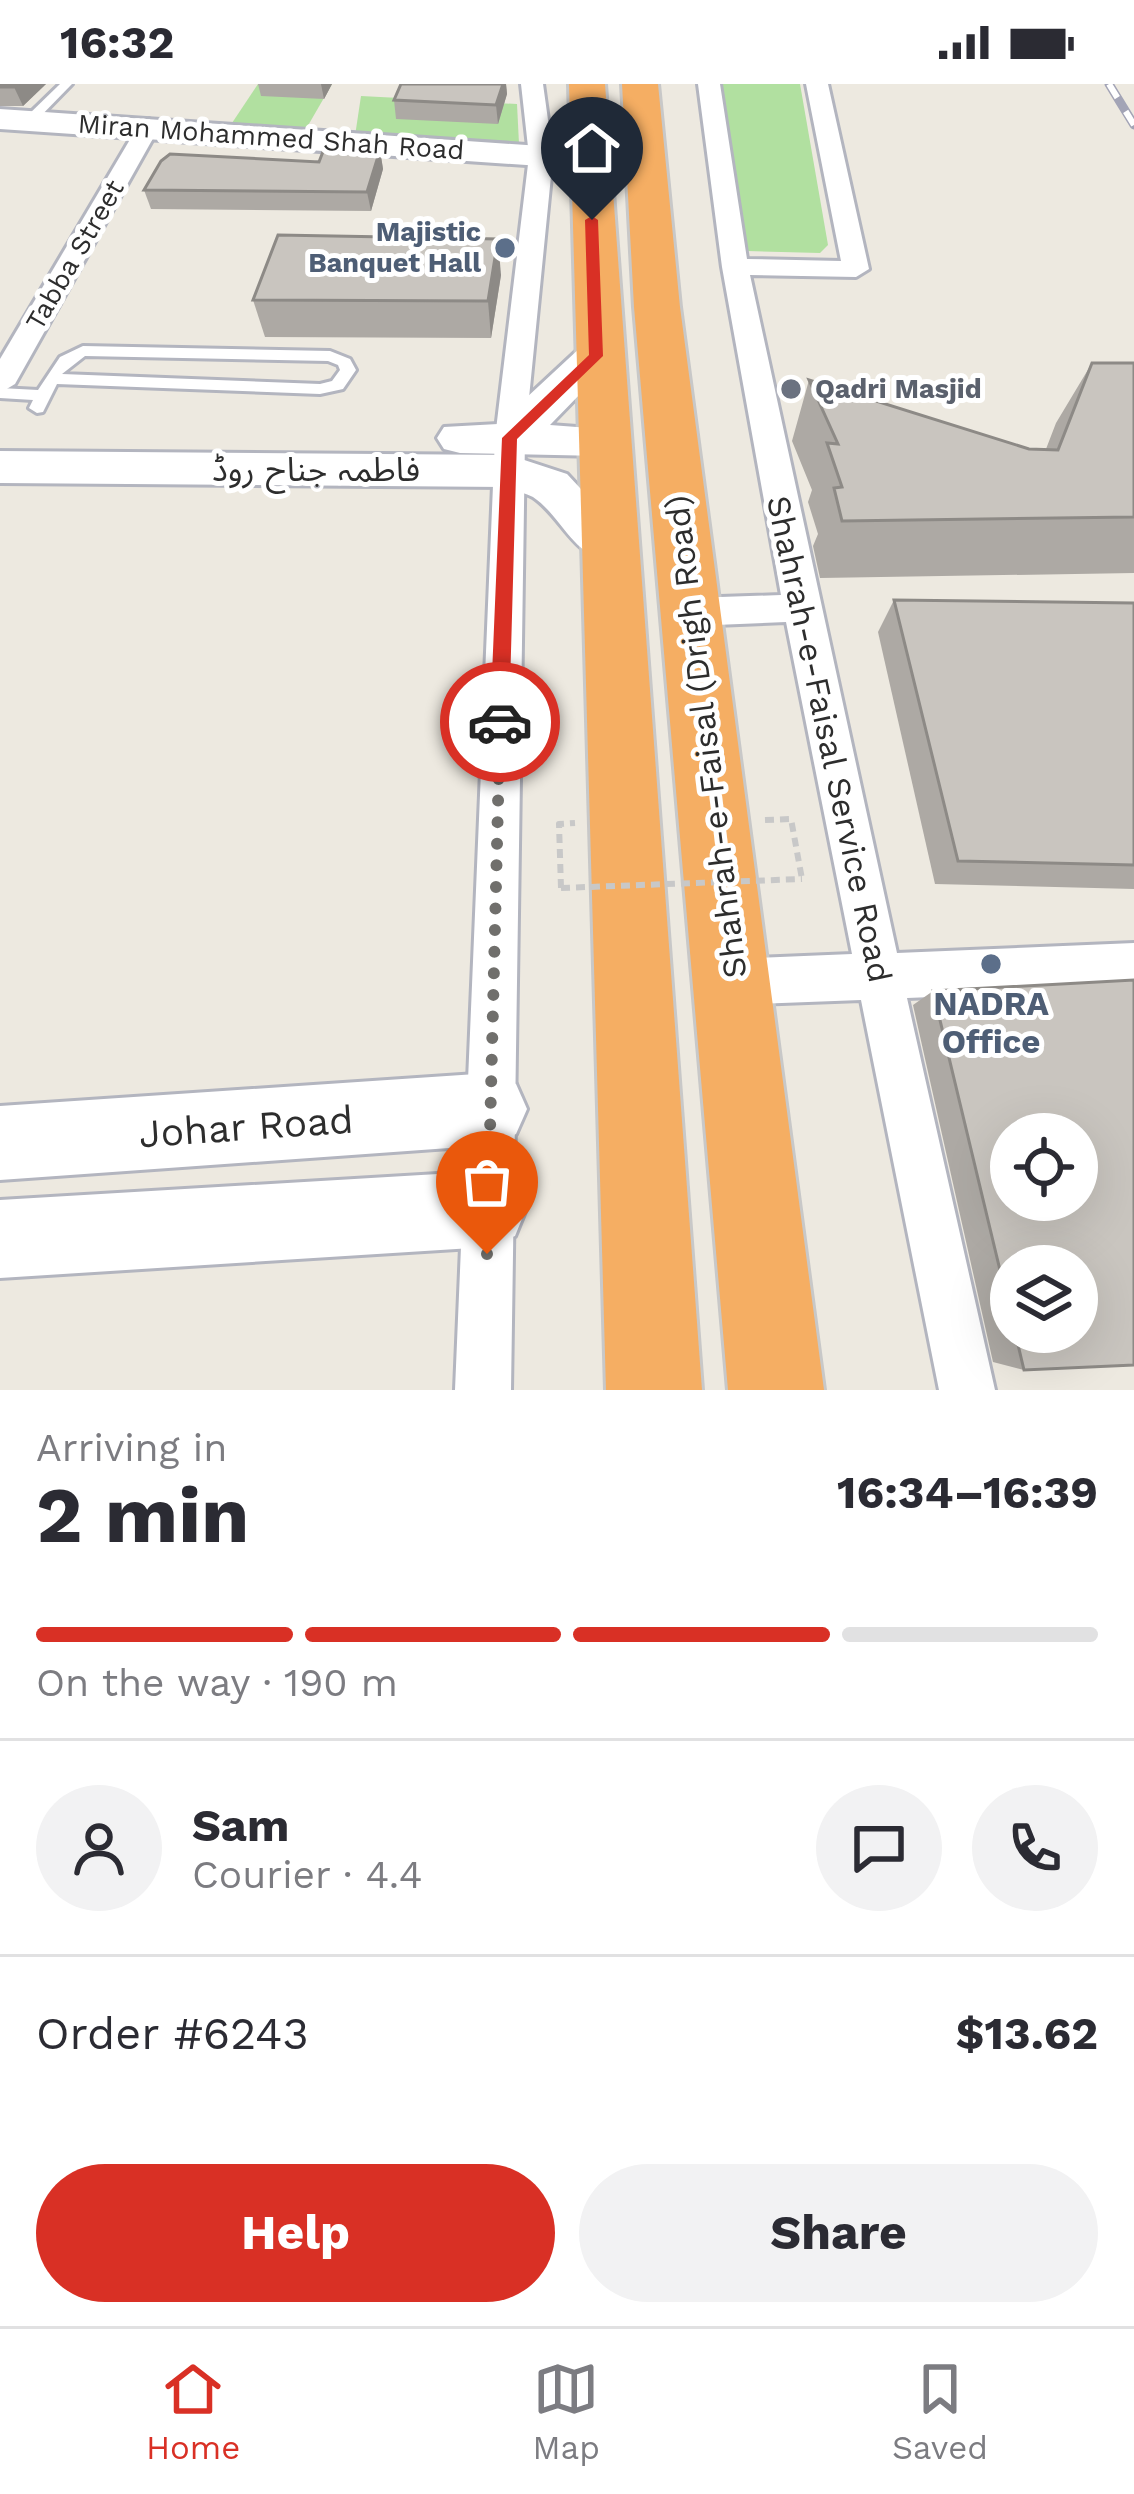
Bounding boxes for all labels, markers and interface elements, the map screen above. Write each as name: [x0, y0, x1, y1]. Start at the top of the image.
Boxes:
text: 16:32: [60, 16, 174, 69]
pin: [541, 97, 643, 220]
street label: Miran Mohammed Shah Road: [77, 108, 465, 166]
icon: home: [559, 115, 625, 181]
street label: Tabba Street: [19, 174, 131, 336]
place label: Majistic Banquet Hall: [308, 216, 481, 279]
marker: Majistic Banquet Hall: [492, 235, 518, 261]
place label: Qadri Masjid: [815, 373, 982, 405]
marker: Qadri Masjid: [778, 376, 804, 402]
street label: فاطمہ جناح روڈ: [212, 450, 420, 494]
street label: Shahrah-e-Faisal Service Road: [759, 492, 900, 986]
street label: Shahrah-e-Faisal (Drigh Road): [657, 493, 754, 981]
courier: [440, 662, 560, 782]
icon: car: [467, 689, 533, 755]
marker: NADRA Office: [978, 951, 1004, 977]
place label: NADRA Office: [933, 984, 1049, 1061]
street label: Johar Road: [137, 1097, 355, 1156]
map controls: [990, 1113, 1098, 1353]
button: locate: [990, 1113, 1098, 1221]
pin: [436, 1131, 538, 1254]
icon: bag: [454, 1149, 520, 1215]
button: layers: [990, 1245, 1098, 1353]
text: Arriving in: [36, 1425, 227, 1470]
text: 16:34–16:39: [837, 1466, 1098, 1519]
text: 2 min: [36, 1469, 249, 1561]
text: On the way · 190 m: [36, 1660, 398, 1705]
button: person: [36, 1785, 162, 1911]
button: chat: [816, 1785, 942, 1911]
button: phone: [972, 1785, 1098, 1911]
text: Sam: [192, 1799, 289, 1852]
text: Courier · 4.4: [192, 1852, 423, 1897]
text: Order #6243: [36, 2007, 309, 2060]
text: $13.62: [956, 2007, 1098, 2060]
button: Help: [36, 2164, 555, 2302]
button: Share: [579, 2164, 1098, 2302]
tab: Home: [146, 2356, 240, 2467]
tab: Map: [533, 2356, 600, 2467]
tab: Saved: [892, 2356, 988, 2467]

